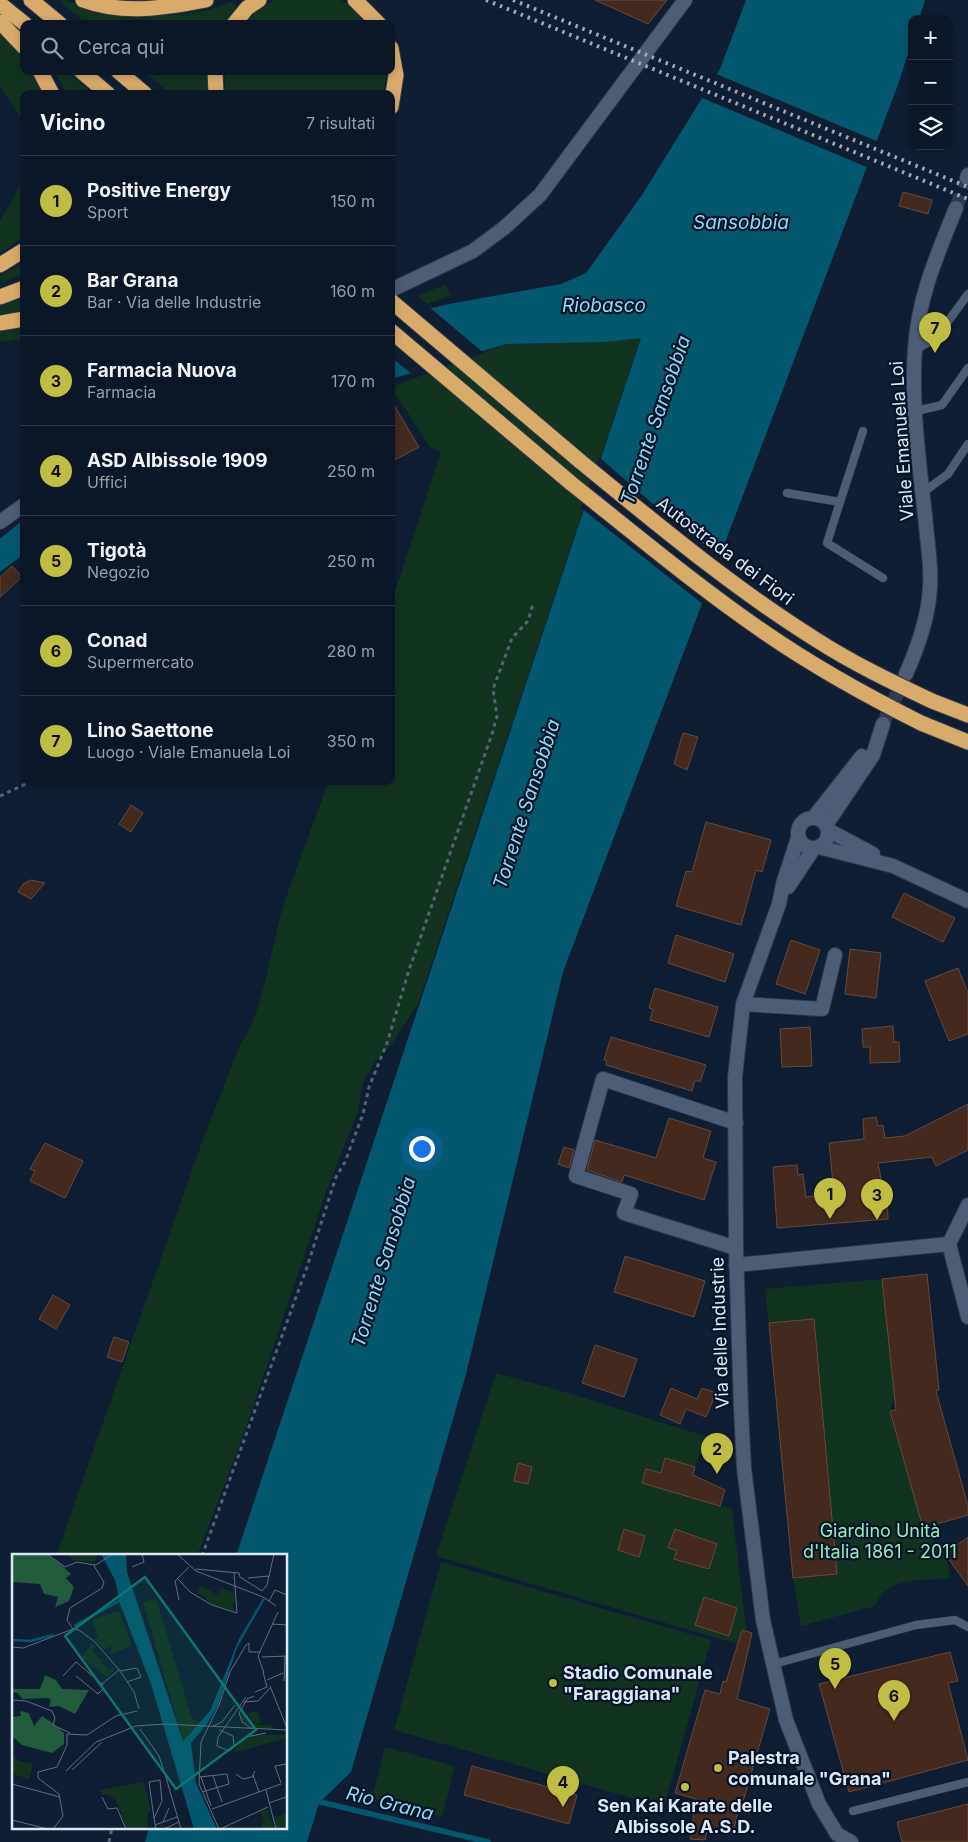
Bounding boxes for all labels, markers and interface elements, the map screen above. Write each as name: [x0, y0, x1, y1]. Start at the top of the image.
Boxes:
map controls: [908, 15, 953, 150]
button: +: [908, 15, 953, 60]
search box: [20, 20, 395, 75]
icon: search: [38, 34, 66, 62]
text: Cerca qui: [78, 36, 164, 59]
button: −: [908, 60, 953, 105]
button: layers: [908, 105, 953, 150]
text: Vicino: [40, 110, 105, 135]
text: 7 risultati: [306, 113, 375, 133]
text: Positive Energy: [87, 179, 231, 202]
text: 1: [53, 191, 59, 211]
text: 150 m: [330, 191, 375, 211]
text: Sport: [87, 202, 128, 222]
water label: Sansobbia: [693, 211, 789, 234]
text: Bar Grana: [87, 269, 178, 292]
text: 2: [51, 281, 61, 301]
text: 160 m: [330, 281, 375, 301]
text: Bar · Via delle Industrie: [87, 292, 261, 312]
water label: Riobasco: [562, 294, 646, 317]
pin: 7: [919, 312, 951, 353]
water label: Torrente Sansobbia: [616, 332, 695, 508]
text: Farmacia Nuova: [87, 359, 237, 382]
street label: Viale Emanuela Loi: [885, 360, 918, 522]
text: 3: [51, 371, 61, 391]
text: 170 m: [331, 371, 375, 391]
text: Farmacia: [87, 382, 156, 402]
text: ASD Albissole 1909: [87, 449, 268, 472]
text: 4: [51, 461, 61, 481]
text: 250 m: [327, 461, 375, 481]
text: Uffici: [87, 472, 127, 492]
street label: Autostrada dei Fiori: [653, 492, 798, 609]
text: Tigotà: [87, 539, 147, 562]
text: 5: [51, 551, 61, 571]
text: 250 m: [327, 551, 375, 571]
text: Negozio: [87, 562, 150, 582]
text: Conad: [87, 629, 148, 652]
text: 6: [51, 641, 61, 661]
text: 280 m: [327, 641, 375, 661]
text: Supermercato: [87, 652, 194, 672]
water label: Torrente Sansobbia: [488, 716, 565, 892]
text: Lino Saettone: [87, 719, 214, 742]
text: 7: [51, 731, 61, 751]
text: 350 m: [327, 731, 375, 751]
text: Luogo · Viale Emanuela Loi: [87, 742, 290, 762]
your location: [409, 1136, 435, 1162]
water label: Torrente Sansobbia: [347, 1174, 420, 1350]
pin: 1: [814, 1178, 846, 1219]
pin: 3: [861, 1179, 893, 1220]
street label: Via delle Industrie: [706, 1257, 733, 1409]
pin: 2: [701, 1433, 733, 1474]
park label: Giardino Unità d'Italia 1861 - 2011: [803, 1520, 957, 1562]
inset map: [12, 1554, 288, 1830]
pin: 5: [819, 1648, 851, 1689]
place label: Stadio Comunale "Faraggiana": [563, 1662, 713, 1704]
marker: Stadio Comunale "Faraggiana": [547, 1677, 559, 1689]
pin: 6: [878, 1680, 910, 1721]
place label: Palestra comunale "Grana": [728, 1747, 891, 1789]
marker: Palestra comunale "Grana": [712, 1762, 724, 1774]
pin: 4: [547, 1766, 579, 1807]
marker: Sen Kai Karate delle Albissole A.S.D.: [679, 1781, 691, 1793]
water label: Rio Grana: [344, 1782, 436, 1826]
place label: Sen Kai Karate delle Albissole A.S.D.: [597, 1795, 773, 1837]

